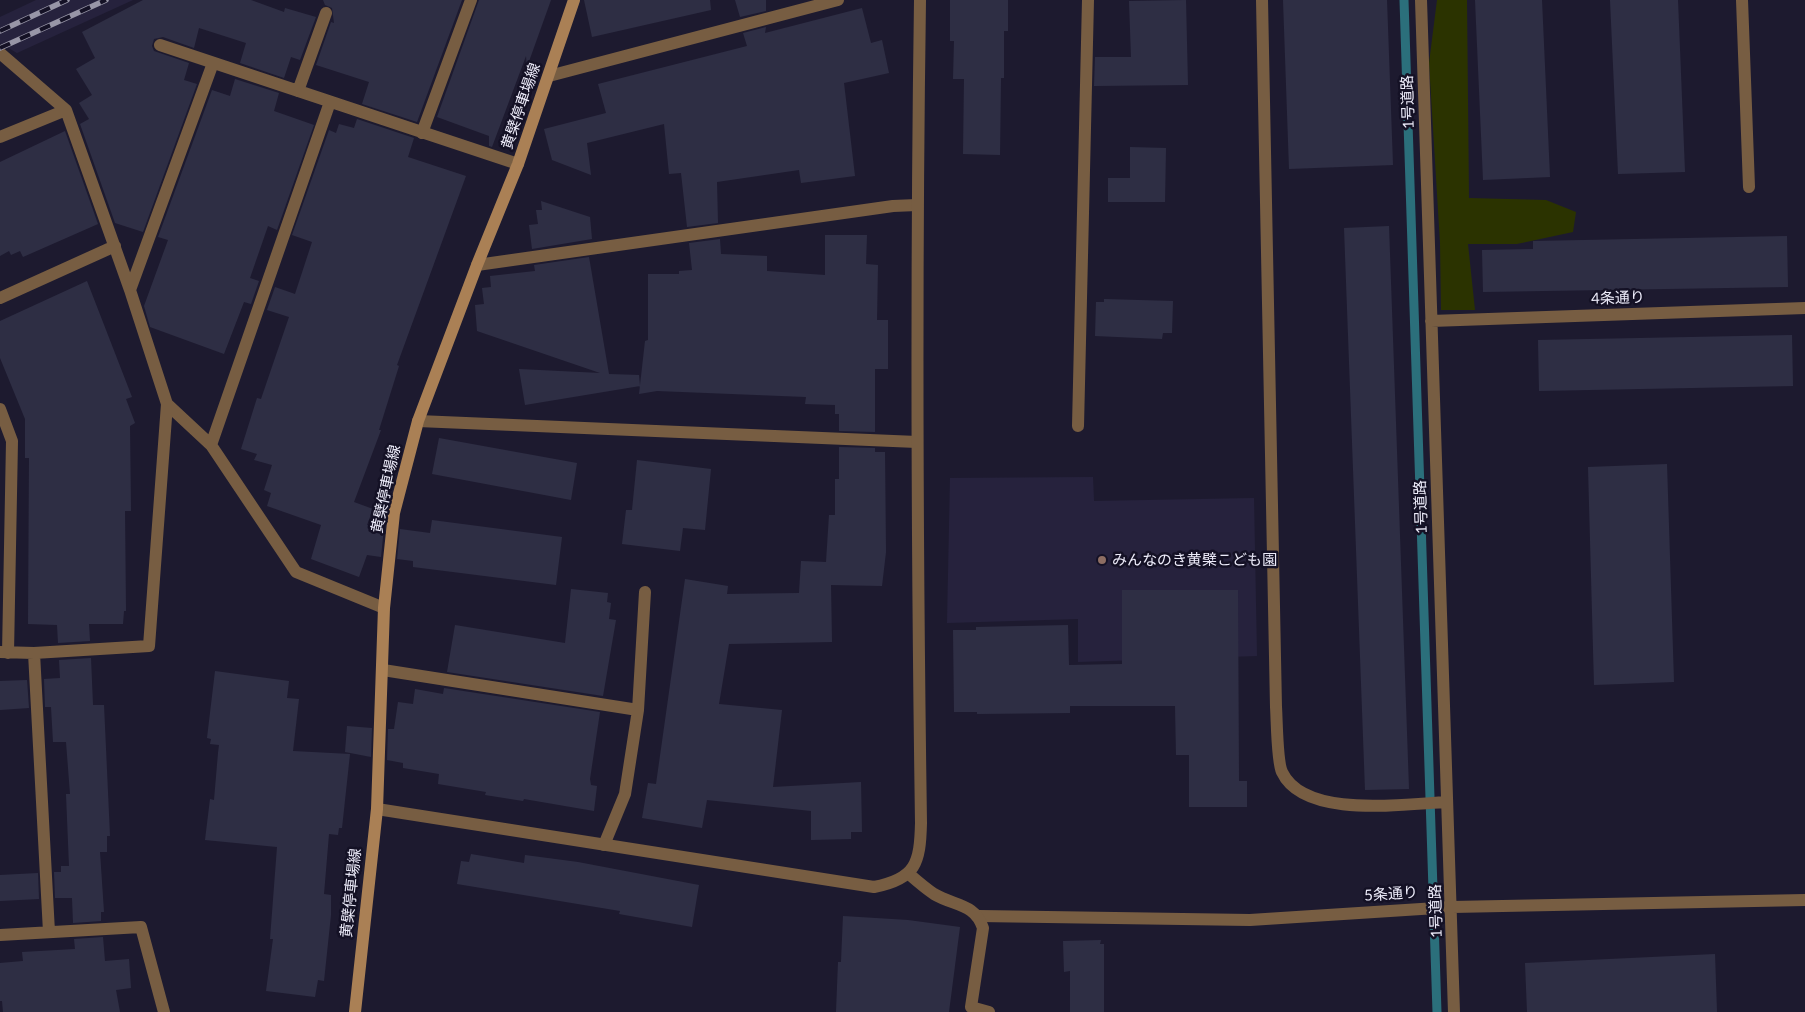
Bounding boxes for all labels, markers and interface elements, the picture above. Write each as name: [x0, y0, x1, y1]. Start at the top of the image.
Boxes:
street label: 黄檗停車場線: [498, 61, 544, 151]
street label: 1号道路: [1398, 75, 1418, 129]
street label: 4条通り: [1591, 288, 1645, 308]
street label: 黄檗停車場線: [368, 443, 404, 535]
street label: 1号道路: [1411, 480, 1431, 534]
place label: みんなのき黄檗こども園: [1112, 551, 1277, 569]
marker: みんなのき黄檗こども園: [1096, 554, 1108, 566]
street label: 黄檗停車場線: [337, 847, 365, 939]
street label: 5条通り: [1364, 883, 1418, 905]
street label: 1号道路: [1426, 884, 1446, 938]

